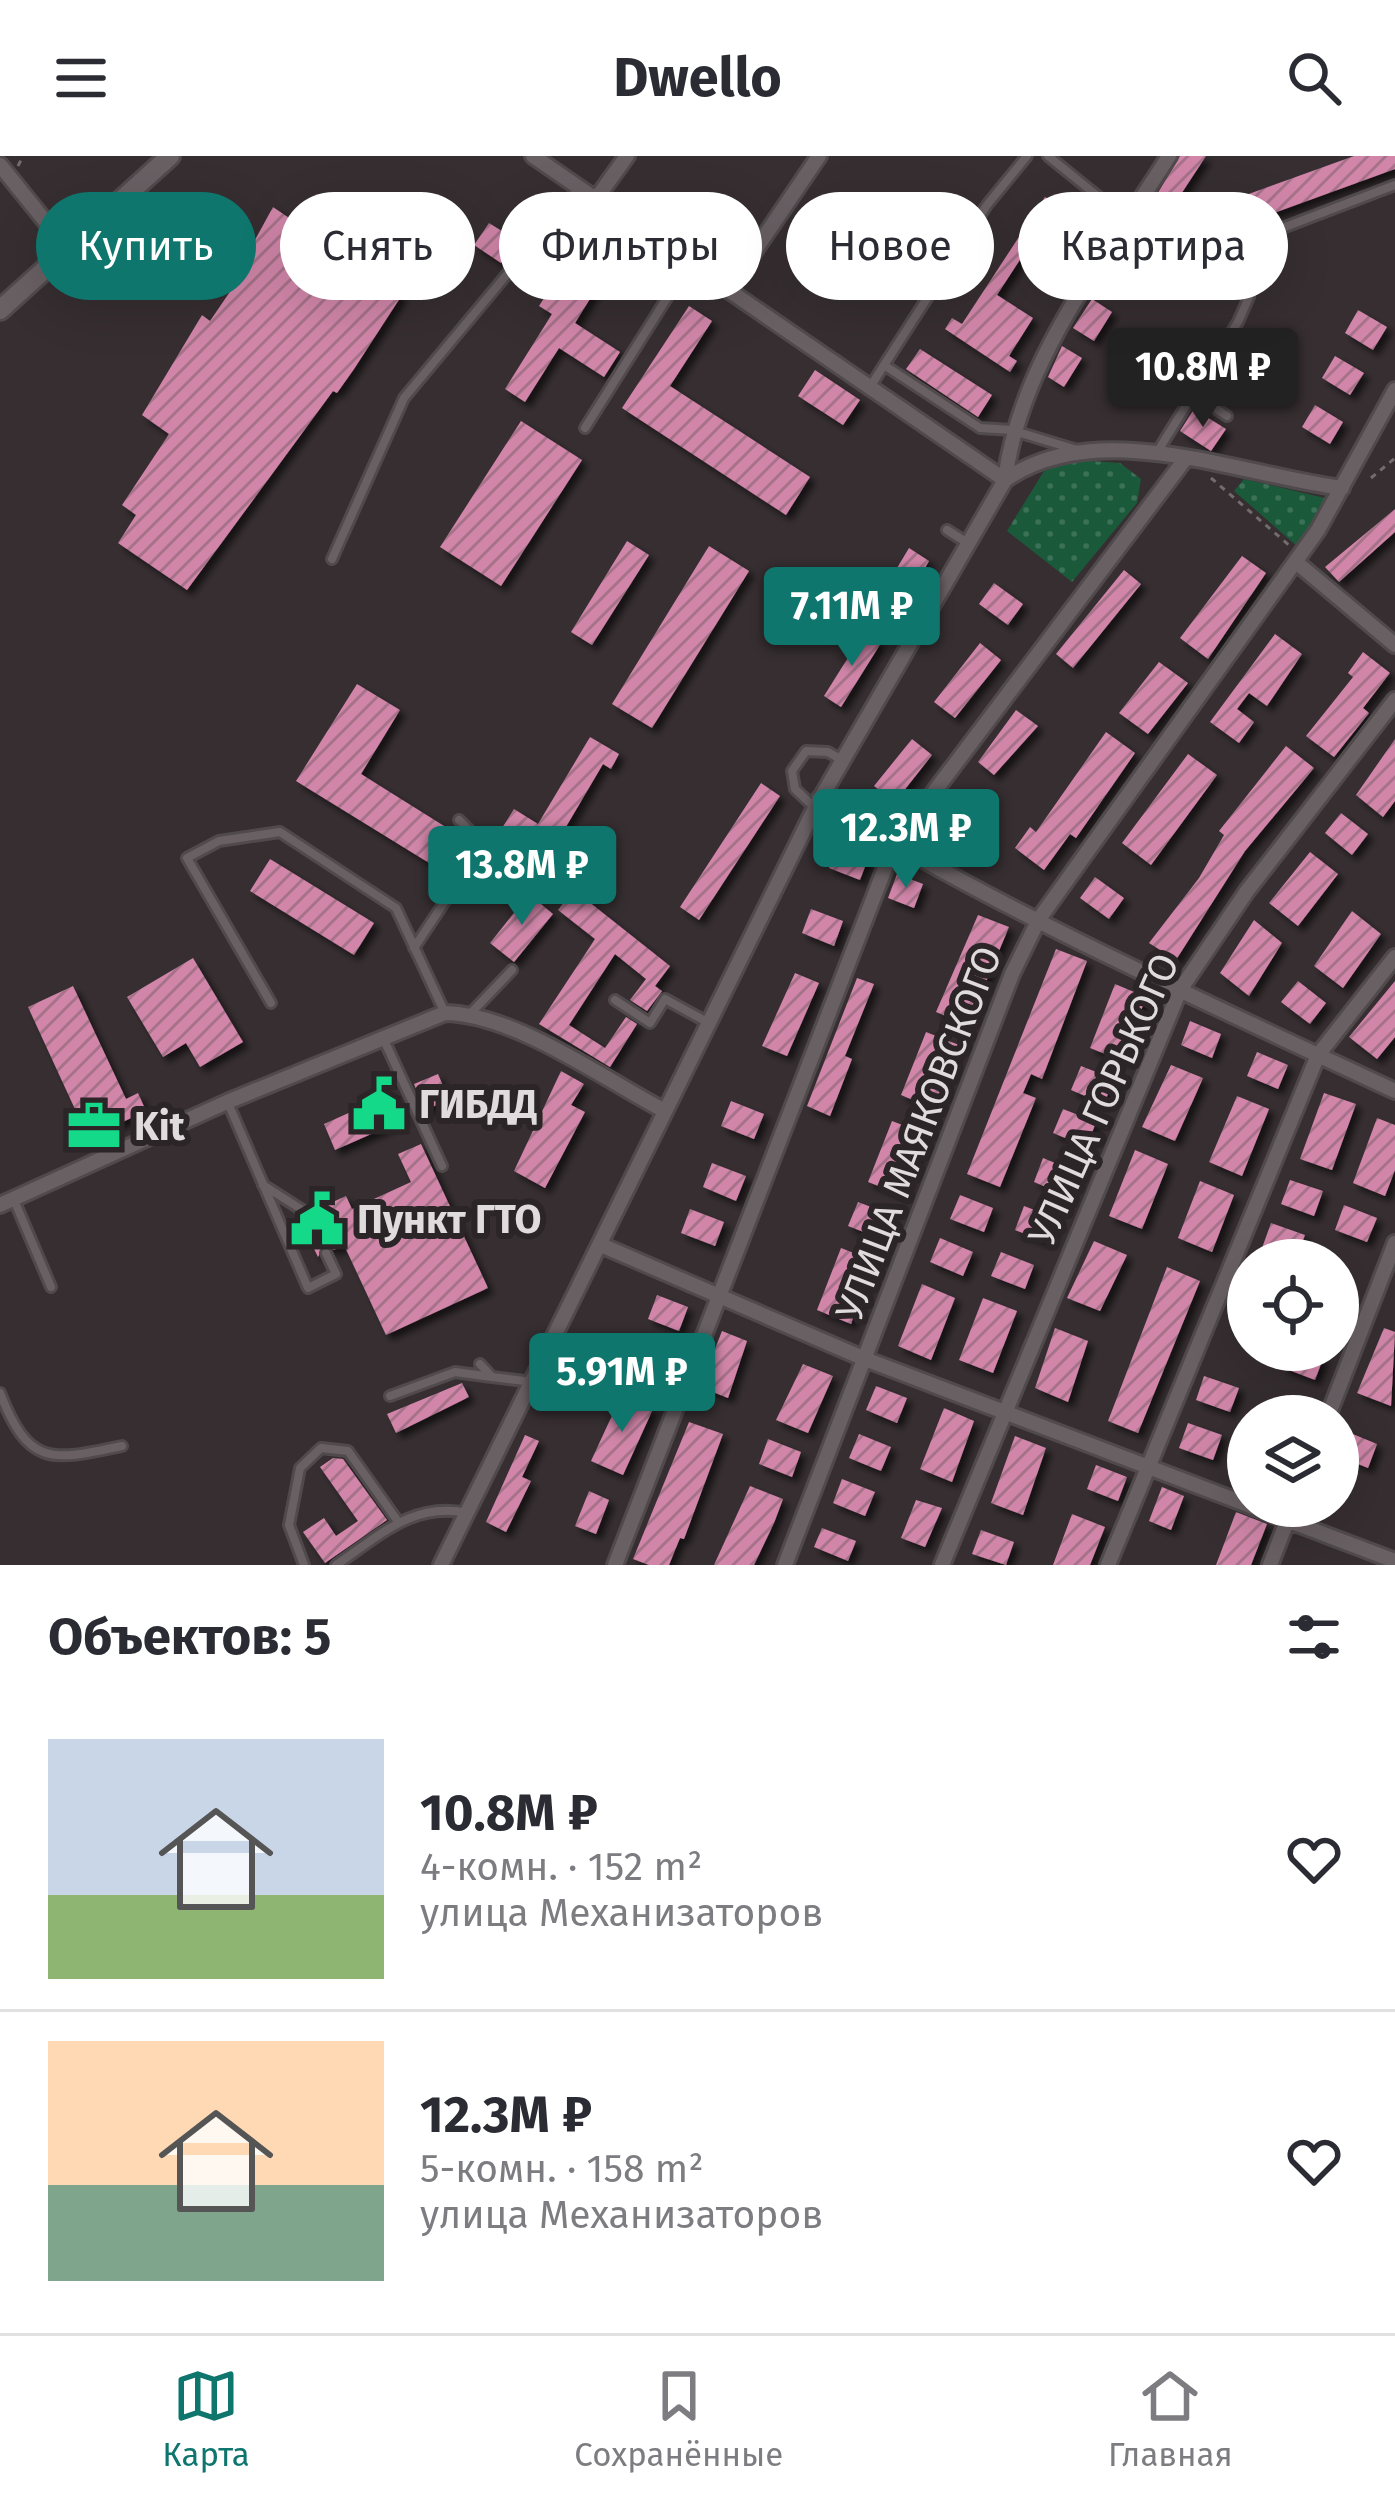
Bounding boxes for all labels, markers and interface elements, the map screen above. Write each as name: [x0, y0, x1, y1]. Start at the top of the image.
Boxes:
icon: menu: [48, 45, 114, 111]
icon: search: [1281, 45, 1347, 111]
text: Dwello: [613, 46, 782, 110]
chip: Купить: [36, 192, 256, 300]
chip: Снять: [280, 192, 475, 300]
chip: Фильтры: [499, 192, 762, 300]
chip: Новое: [786, 192, 994, 300]
chip: Квартира: [1018, 192, 1288, 300]
pin: 10.8M ₽: [1092, 328, 1314, 430]
text: 10.8M ₽: [1135, 344, 1271, 390]
pin: 7.11M ₽: [741, 567, 963, 669]
text: 7.11M ₽: [791, 583, 913, 629]
pin: 12.3M ₽: [795, 789, 1017, 891]
text: 12.3M ₽: [840, 805, 972, 851]
pin: 13.8M ₽: [411, 826, 633, 928]
text: 13.8M ₽: [455, 842, 589, 888]
street label: УЛИЦА МАЯКОВСКОГО: [826, 940, 1011, 1327]
street label: УЛИЦА ГОРЬКОГО: [1019, 946, 1189, 1252]
public building icon: ГИБДД: [350, 1075, 408, 1133]
place label: ГИБДД: [419, 1082, 538, 1128]
office icon: Kit: [65, 1097, 123, 1155]
place label: Kit: [134, 1104, 186, 1150]
public building icon: Пункт ГТО: [288, 1190, 346, 1248]
place label: Пункт ГТО: [357, 1197, 542, 1243]
map controls: [1227, 1239, 1359, 1527]
button: locate: [1227, 1239, 1359, 1371]
pin: 5.91M ₽: [511, 1333, 733, 1435]
text: 5.91M ₽: [556, 1349, 688, 1395]
button: layers: [1227, 1395, 1359, 1527]
icon: filters: [1281, 1604, 1347, 1670]
text: Объектов: 5: [48, 1606, 331, 1668]
text: 10.8M ₽: [420, 1782, 598, 1844]
icon: home: [144, 1787, 288, 1931]
icon: heart: [1281, 1826, 1347, 1892]
text: 4-комн. · 152 m²: [420, 1844, 702, 1890]
text: улица Механизаторов: [420, 1890, 823, 1936]
text: 12.3M ₽: [420, 2084, 592, 2146]
icon: home: [144, 2089, 288, 2233]
icon: heart: [1281, 2128, 1347, 2194]
text: 5-комн. · 158 m²: [420, 2146, 704, 2192]
text: улица Механизаторов: [420, 2192, 823, 2238]
tab: Карта: [162, 2363, 250, 2475]
tab: Сохранённые: [574, 2363, 783, 2475]
tab: Главная: [1108, 2363, 1233, 2475]

